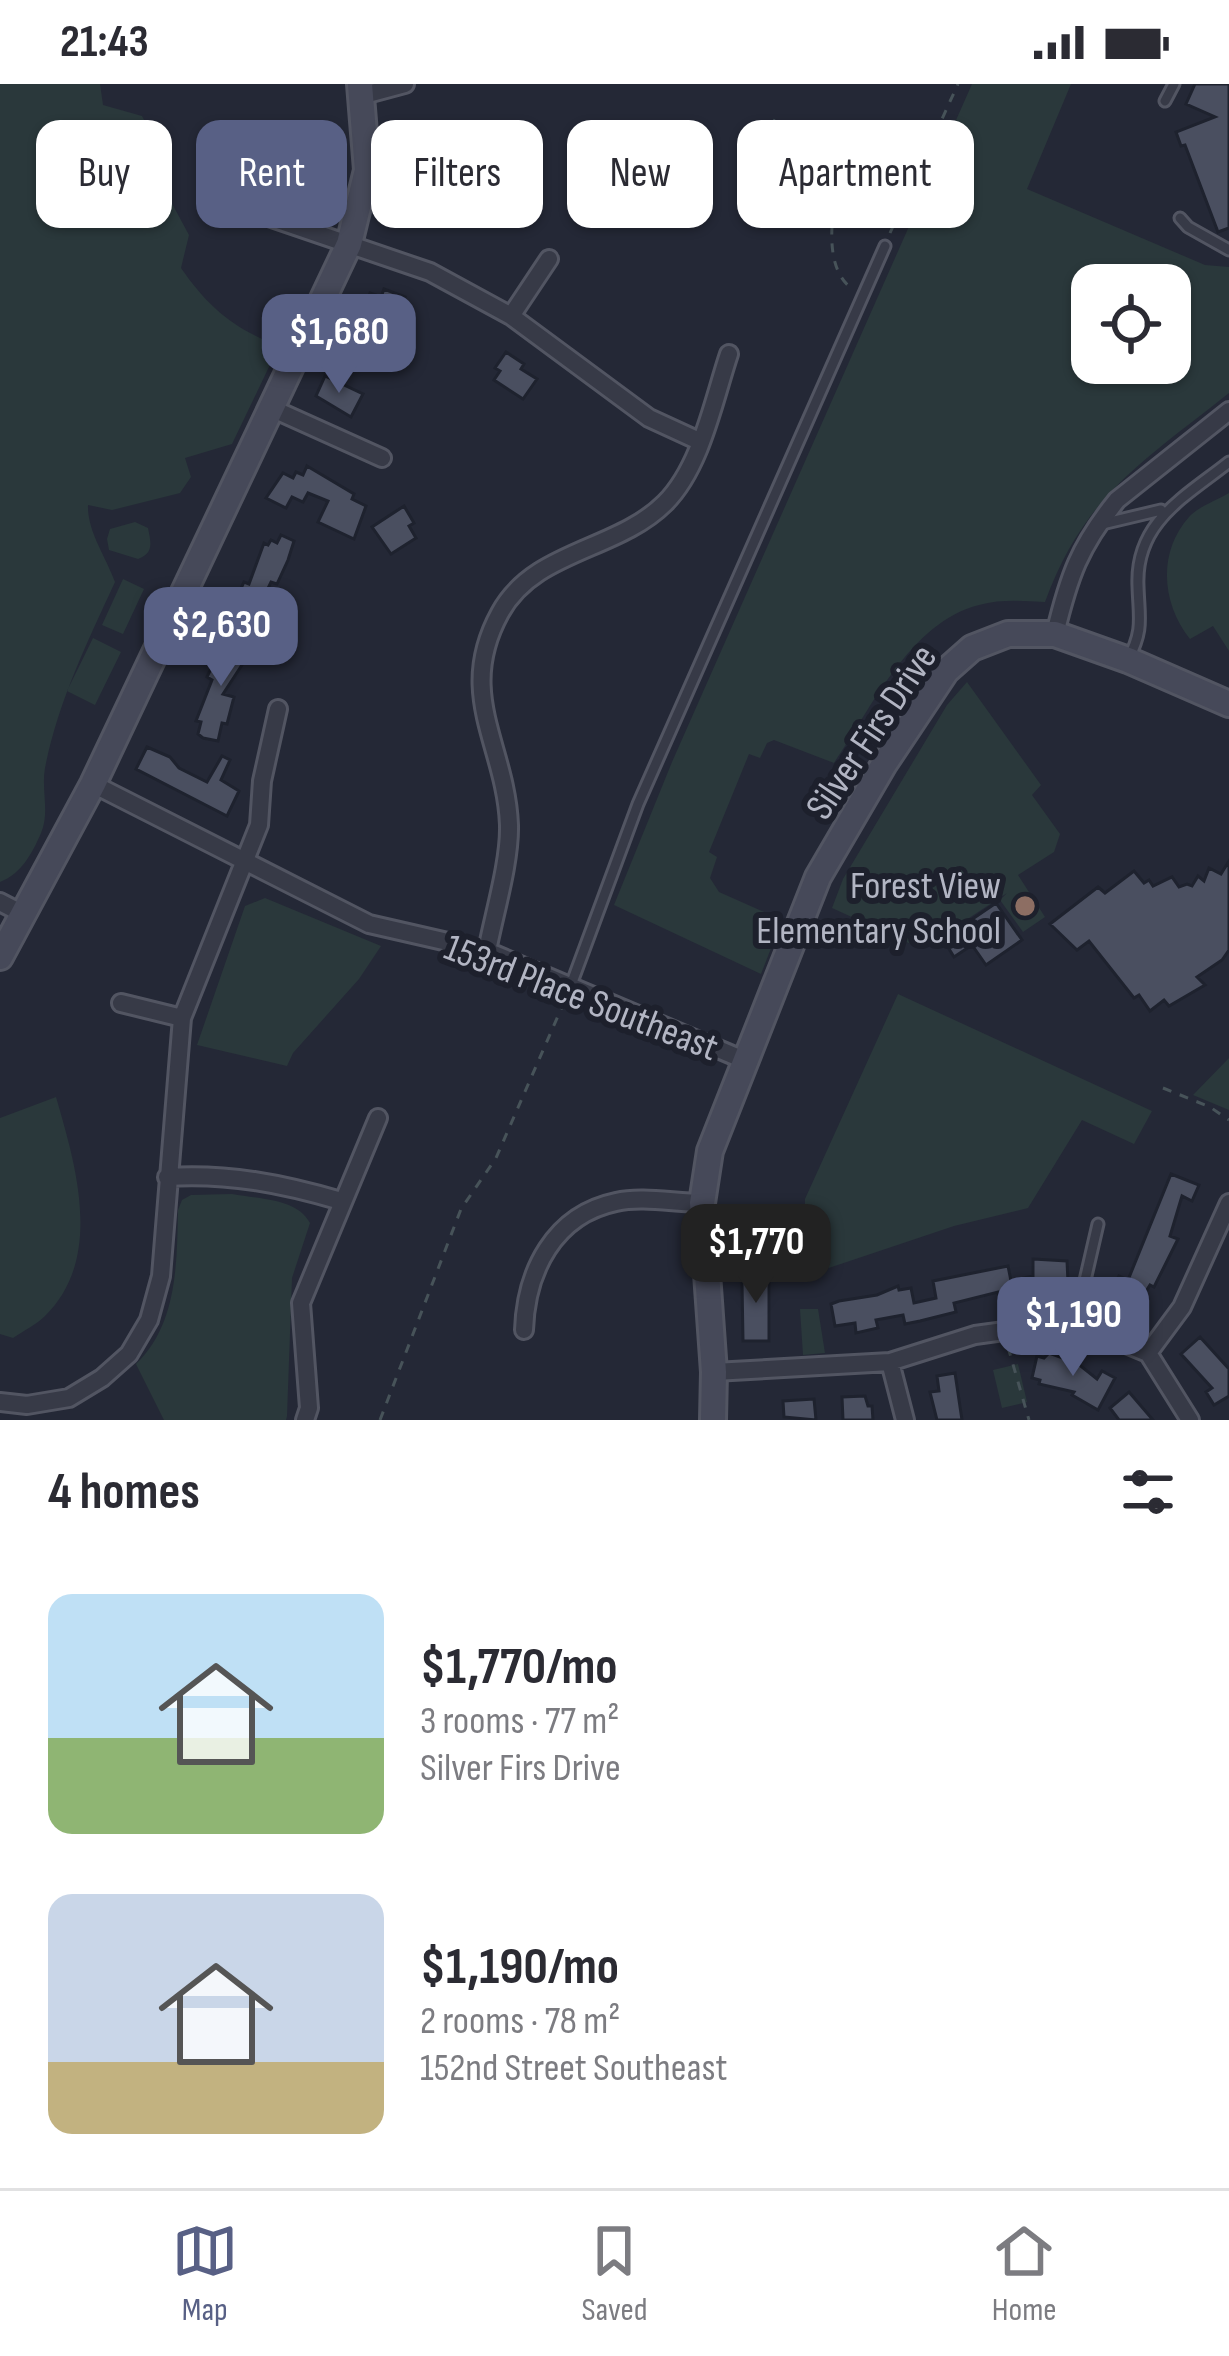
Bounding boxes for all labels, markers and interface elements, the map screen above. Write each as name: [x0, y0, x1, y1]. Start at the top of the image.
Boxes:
text: 21:43: [60, 15, 149, 70]
chip: Buy: [36, 120, 172, 228]
chip: Rent: [196, 120, 347, 228]
chip: Filters: [371, 120, 543, 228]
chip: New: [567, 120, 713, 228]
chip: Apartment: [737, 120, 974, 228]
map controls: [1071, 264, 1191, 384]
button: locate: [1071, 264, 1191, 384]
pin: $1,680: [241, 294, 437, 396]
text: $1,680: [289, 309, 389, 356]
pin: $2,630: [123, 587, 319, 689]
text: $2,630: [171, 602, 271, 649]
street label: Silver Firs Drive: [797, 636, 948, 829]
place label: Forest View Elementary School: [756, 863, 1001, 955]
marker: Forest View Elementary School: [1012, 893, 1038, 919]
street label: 153rd Place Southeast: [438, 925, 724, 1072]
pin: $1,770: [658, 1204, 854, 1306]
text: $1,770: [708, 1219, 804, 1266]
pin: $1,190: [975, 1277, 1171, 1379]
text: $1,190: [1024, 1292, 1122, 1339]
icon: filters: [1115, 1459, 1181, 1525]
text: 4 homes: [48, 1462, 200, 1523]
text: $1,770/mo: [420, 1637, 617, 1698]
icon: home: [144, 1642, 288, 1786]
text: 3 rooms · 77 m²: [420, 1698, 619, 1745]
text: Silver Firs Drive: [420, 1745, 621, 1792]
text: $1,190/mo: [420, 1937, 619, 1998]
icon: home: [144, 1942, 288, 2086]
text: 2 rooms · 78 m²: [420, 1998, 620, 2045]
text: 152nd Street Southeast: [420, 2045, 727, 2092]
tab: Map: [172, 2218, 238, 2330]
tab: Saved: [581, 2218, 648, 2330]
tab: Home: [991, 2218, 1057, 2330]

